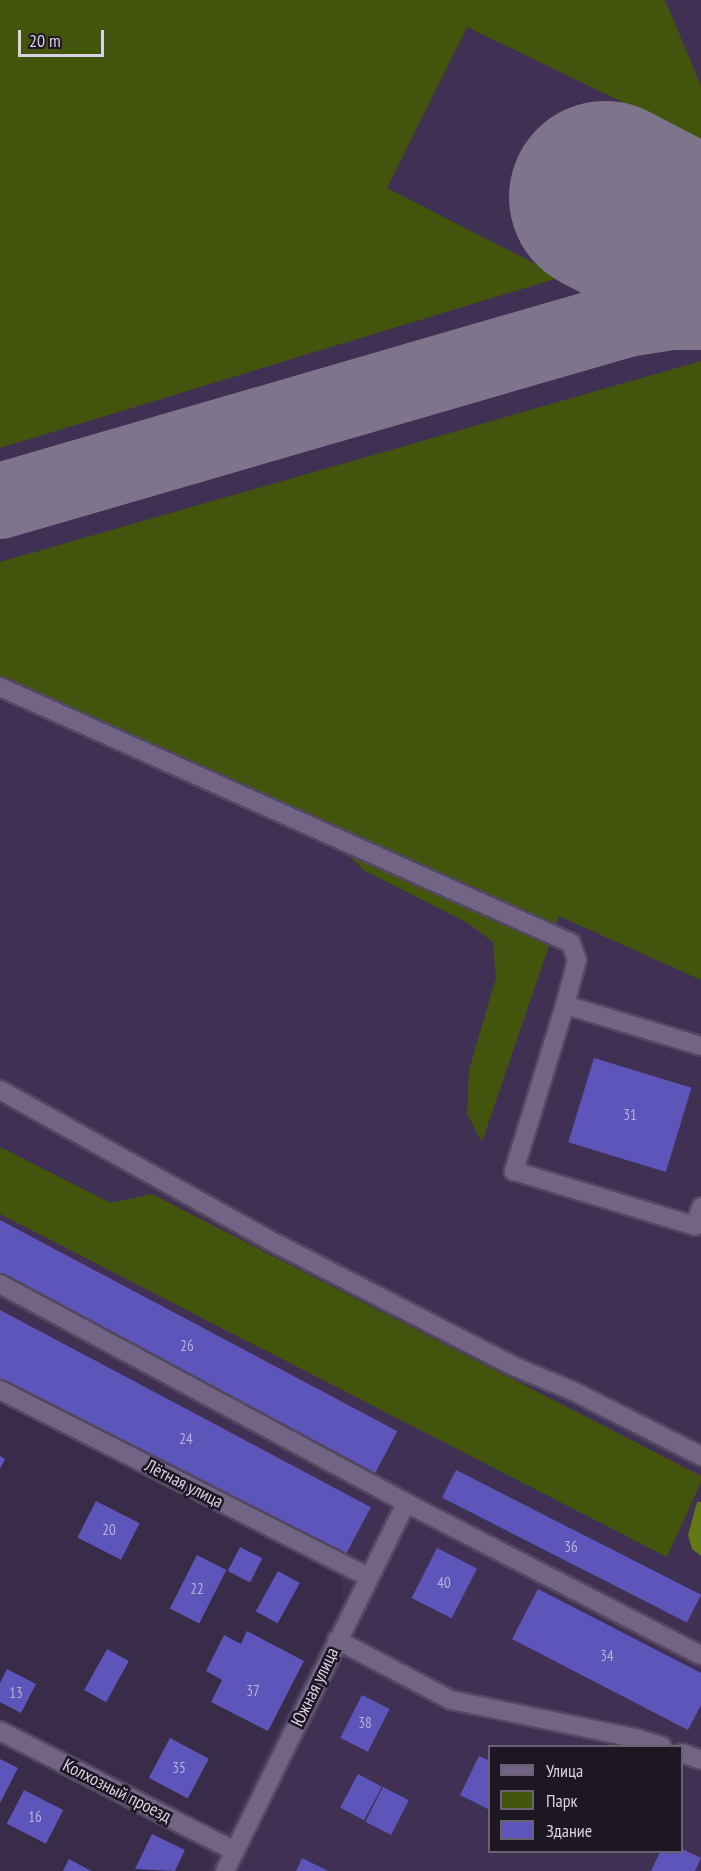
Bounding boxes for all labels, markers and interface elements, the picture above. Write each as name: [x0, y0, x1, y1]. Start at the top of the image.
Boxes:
scale bar: [21, 18, 106, 56]
text: 20 m: [29, 29, 61, 52]
house number: 31: [623, 1106, 637, 1124]
house number: 26: [180, 1337, 194, 1355]
house number: 24: [179, 1430, 193, 1448]
street label: Лётная улица: [141, 1455, 227, 1513]
house number: 20: [102, 1521, 116, 1539]
house number: 36: [564, 1538, 578, 1556]
house number: 40: [437, 1574, 451, 1592]
house number: 22: [190, 1580, 204, 1598]
street label: Южная улица: [287, 1644, 343, 1730]
house number: 34: [600, 1647, 614, 1665]
house number: 37: [246, 1682, 260, 1700]
house number: 13: [9, 1684, 23, 1702]
house number: 38: [358, 1714, 372, 1732]
legend: [488, 1745, 683, 1853]
street label: Колхозный проезд: [59, 1754, 175, 1828]
house number: 35: [172, 1759, 186, 1777]
text: Улица: [546, 1759, 583, 1782]
text: Парк: [546, 1789, 577, 1812]
house number: 16: [28, 1808, 42, 1826]
text: Здание: [546, 1819, 592, 1842]

